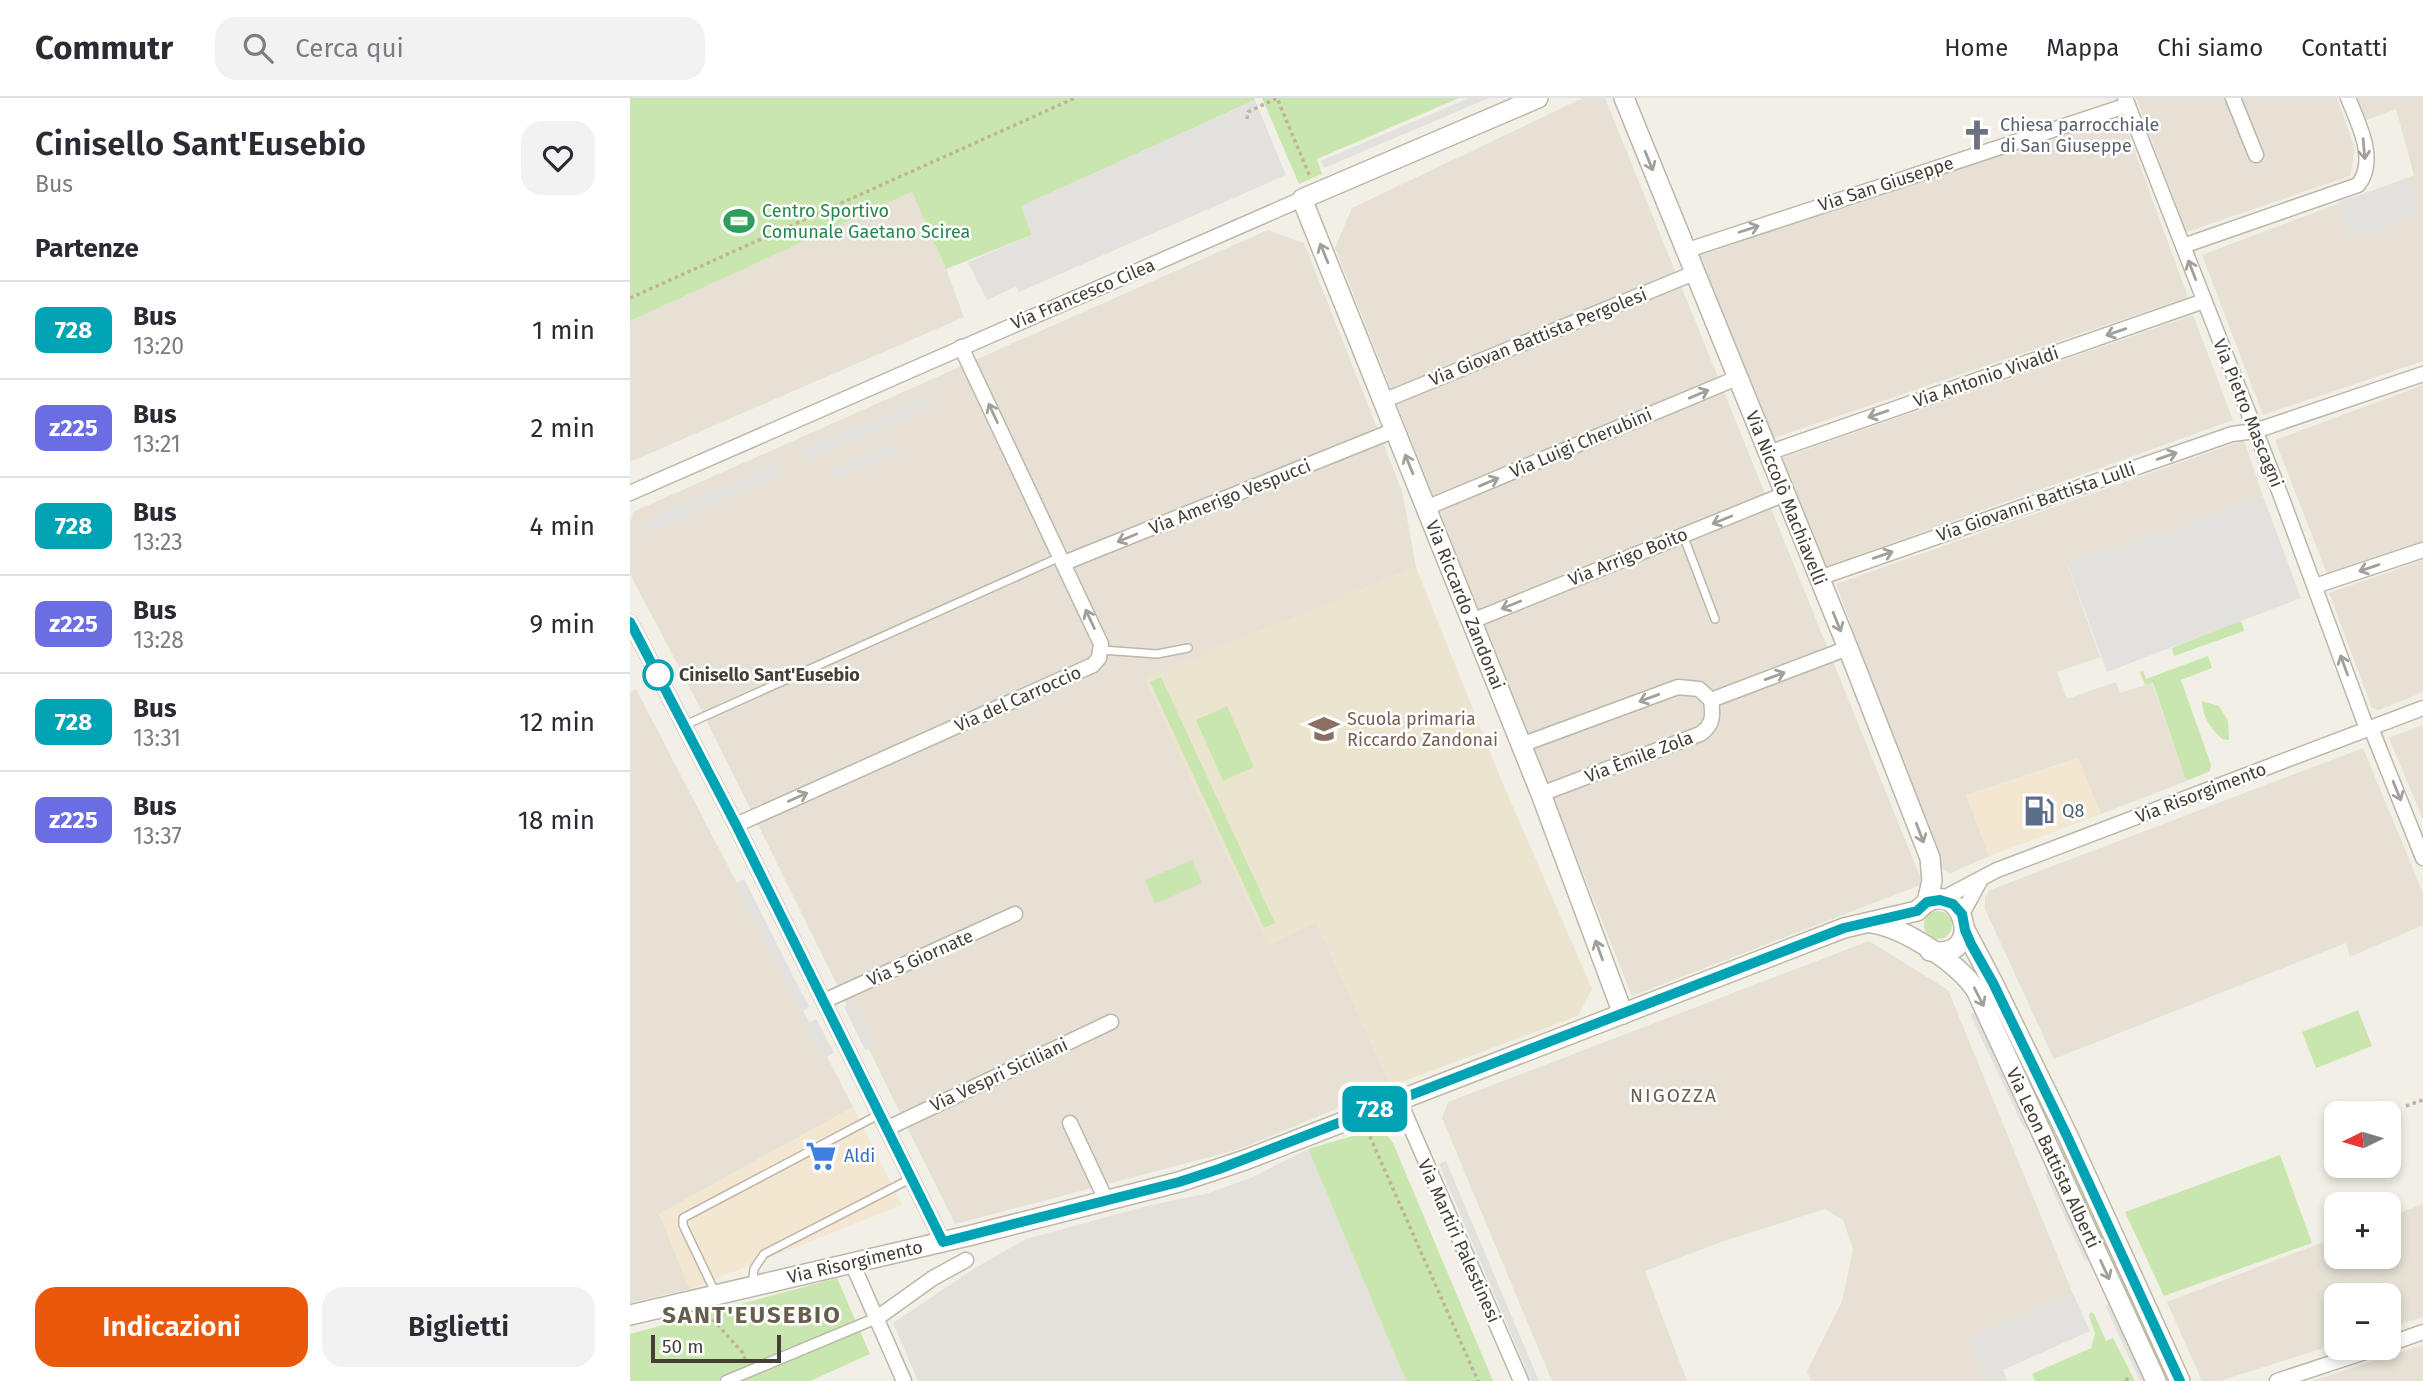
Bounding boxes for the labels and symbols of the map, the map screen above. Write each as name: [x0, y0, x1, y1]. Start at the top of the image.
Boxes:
place label: Chiesa parrocchiale di San Giuseppe: [2000, 114, 2159, 157]
church icon: Chiesa parrocchiale di San Giuseppe: [1960, 118, 1994, 152]
one-way arrow: [2358, 137, 2371, 160]
one-way arrow: [1644, 150, 1657, 172]
street label: Via San Giuseppe: [1816, 152, 1956, 216]
place label: Centro Sportivo Comunale Gaetano Scirea: [762, 200, 970, 243]
sports icon: Centro Sportivo Comunale Gaetano Scirea: [722, 204, 756, 238]
one-way arrow: [1738, 222, 1760, 235]
one-way arrow: [1316, 243, 1329, 265]
street label: Via Francesco Cilea: [1008, 254, 1158, 334]
one-way arrow: [2185, 259, 2197, 281]
street label: Via Giovan Battista Pergolesi: [1426, 283, 1650, 391]
one-way arrow: [2106, 326, 2128, 339]
street label: Via Pietro Mascagni: [2208, 336, 2288, 490]
street label: Via Antonio Vivaldi: [1910, 342, 2062, 412]
one-way arrow: [1687, 386, 1709, 399]
one-way arrow: [986, 403, 999, 424]
street label: Via Luigi Cherubini: [1507, 403, 1655, 483]
street label: Via Niccolò Machiavelli: [1741, 408, 1831, 588]
one-way arrow: [1868, 409, 1890, 422]
one-way arrow: [2156, 449, 2178, 461]
street label: Via Amerigo Vespucci: [1146, 454, 1314, 540]
one-way arrow: [1401, 454, 1414, 476]
street label: Via Giovanni Battista Lulli: [1934, 458, 2138, 546]
one-way arrow: [1478, 474, 1499, 487]
one-way arrow: [1711, 514, 1733, 527]
street label: Via Riccardo Zandonai: [1421, 517, 1509, 693]
street label: Via Arrigo Boito: [1565, 523, 1691, 591]
one-way arrow: [1117, 533, 1138, 546]
one-way arrow: [1872, 548, 1894, 560]
one-way arrow: [2358, 562, 2380, 575]
one-way arrow: [1501, 600, 1522, 613]
one-way arrow: [1082, 609, 1096, 630]
one-way arrow: [1831, 610, 1844, 632]
one-way arrow: [2336, 655, 2349, 677]
marker: Cinisello Sant'Eusebio: [643, 660, 673, 690]
street label: Via del Carroccio: [951, 661, 1085, 737]
place label: Cinisello Sant'Eusebio: [679, 664, 860, 686]
one-way arrow: [1763, 668, 1785, 681]
one-way arrow: [1639, 693, 1661, 705]
place label: Scuola primaria Riccardo Zandonai: [1347, 708, 1498, 751]
school or university icon: Scuola primaria Riccardo Zandonai: [1307, 712, 1341, 746]
street label: Via Èmile Zola: [1582, 725, 1696, 788]
street label: Via Risorgimento: [2133, 758, 2269, 828]
one-way arrow: [2391, 780, 2404, 802]
one-way arrow: [787, 790, 808, 803]
fuel station icon: Q8: [2022, 794, 2056, 828]
place label: Q8: [2062, 800, 2084, 822]
one-way arrow: [1915, 822, 1928, 844]
street label: Via 5 Giornate: [864, 925, 976, 991]
one-way arrow: [1592, 939, 1604, 961]
one-way arrow: [1972, 986, 1986, 1007]
street label: Via Vespri Siciliani: [927, 1033, 1071, 1117]
street label: Via Leon Battista Alberti: [2001, 1064, 2105, 1252]
district label: NIGOZZA: [1630, 1084, 1718, 1107]
line badge: 728: [1335, 1086, 1415, 1132]
north arrow: [2324, 1101, 2401, 1178]
supermarket icon: Aldi: [804, 1139, 838, 1173]
place label: Aldi: [844, 1145, 875, 1167]
street label: Via Martiri Palestinesi: [1413, 1156, 1505, 1326]
street label: Via Risorgimento: [785, 1236, 925, 1288]
one-way arrow: [2099, 1259, 2112, 1281]
district label: SANT'EUSEBIO: [662, 1301, 842, 1329]
scale bar: [651, 1332, 780, 1364]

